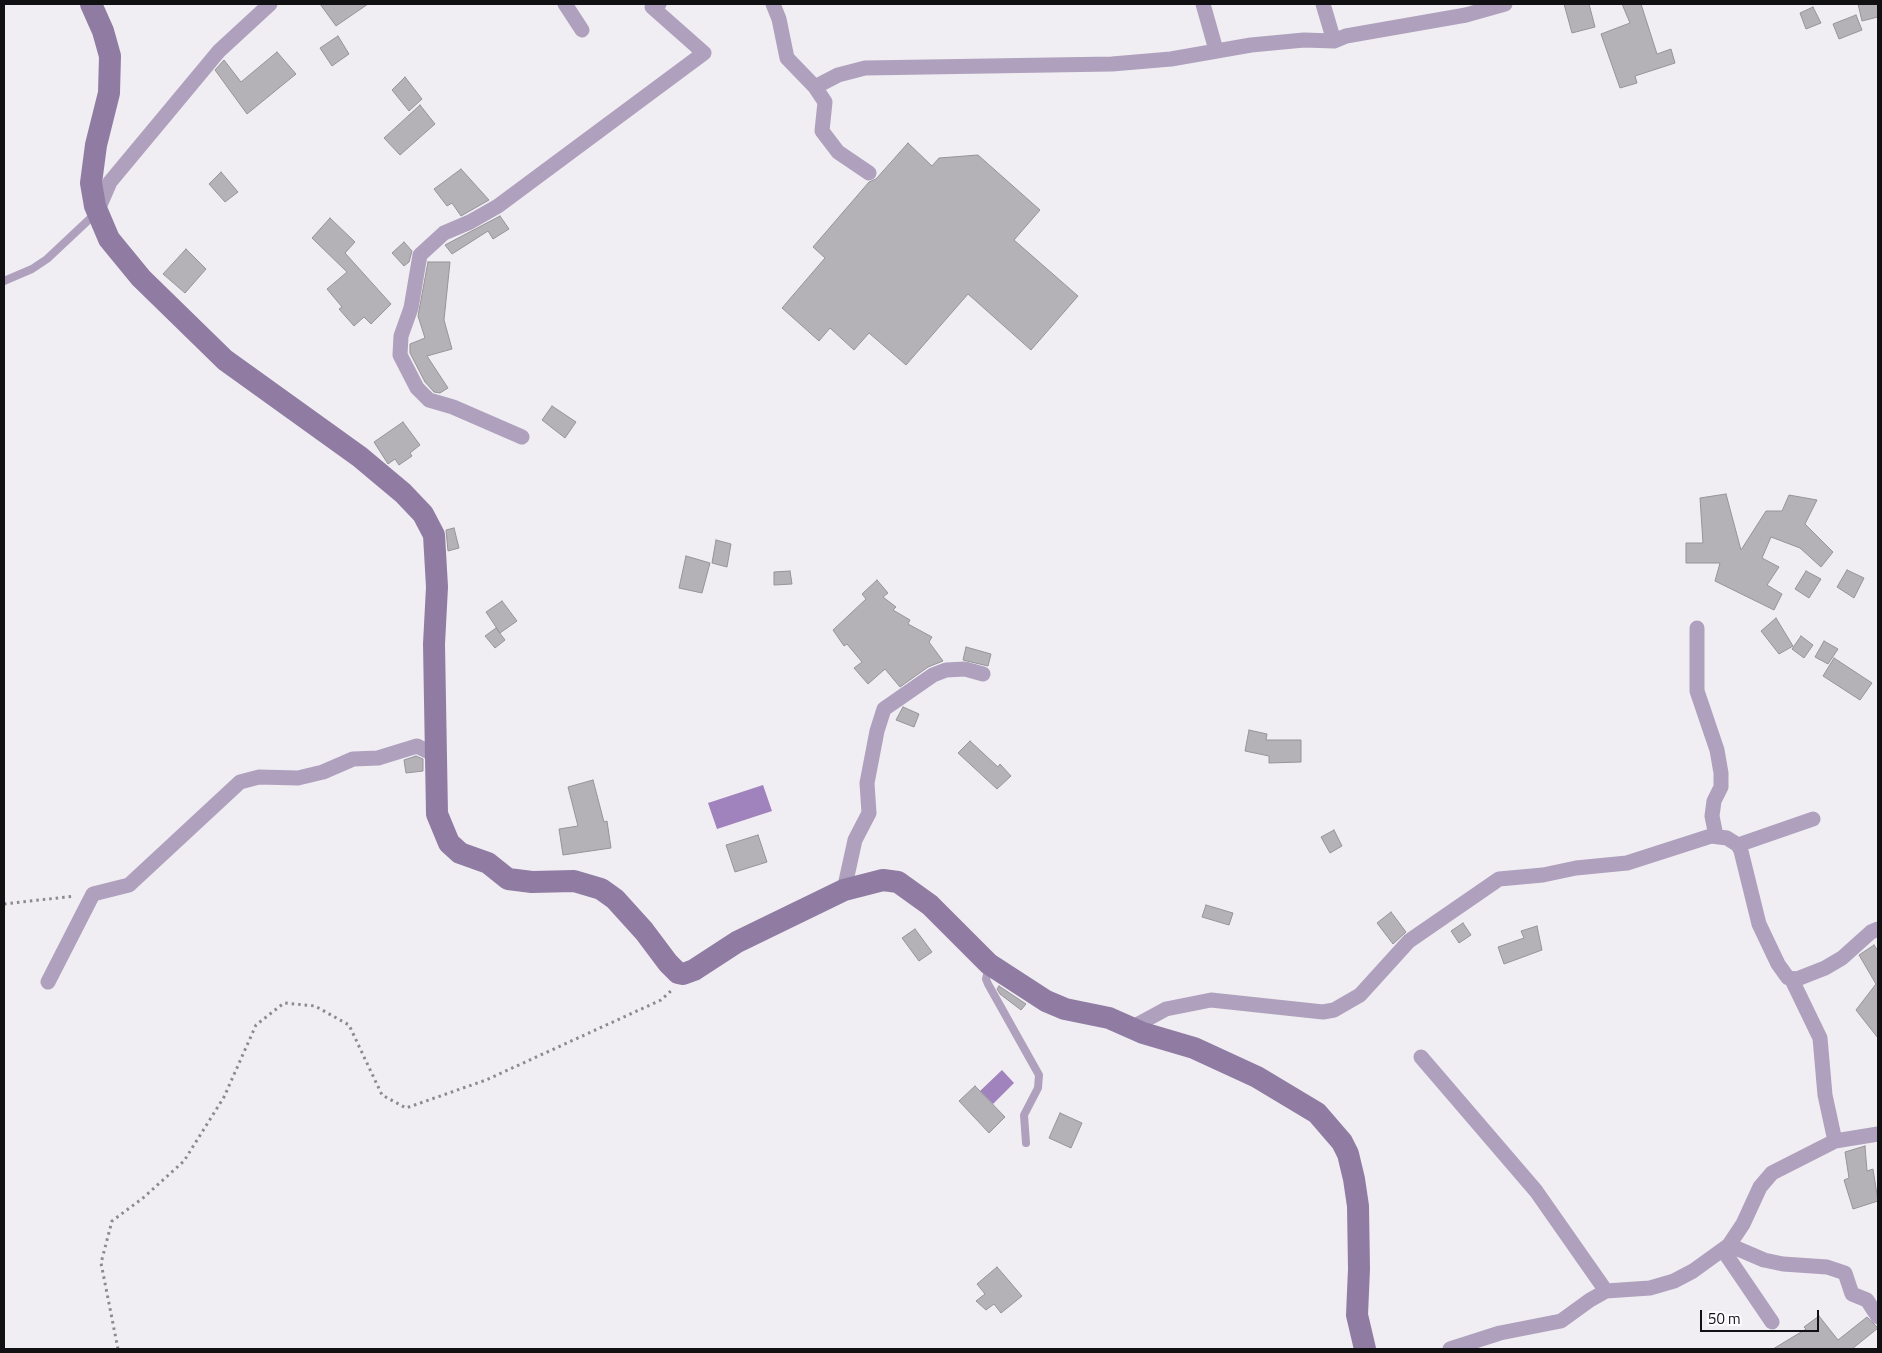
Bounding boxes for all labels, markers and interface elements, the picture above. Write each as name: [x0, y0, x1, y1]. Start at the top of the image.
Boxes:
scale bar: [1702, 1300, 1821, 1332]
text: 50 m: [1708, 1307, 1741, 1330]

